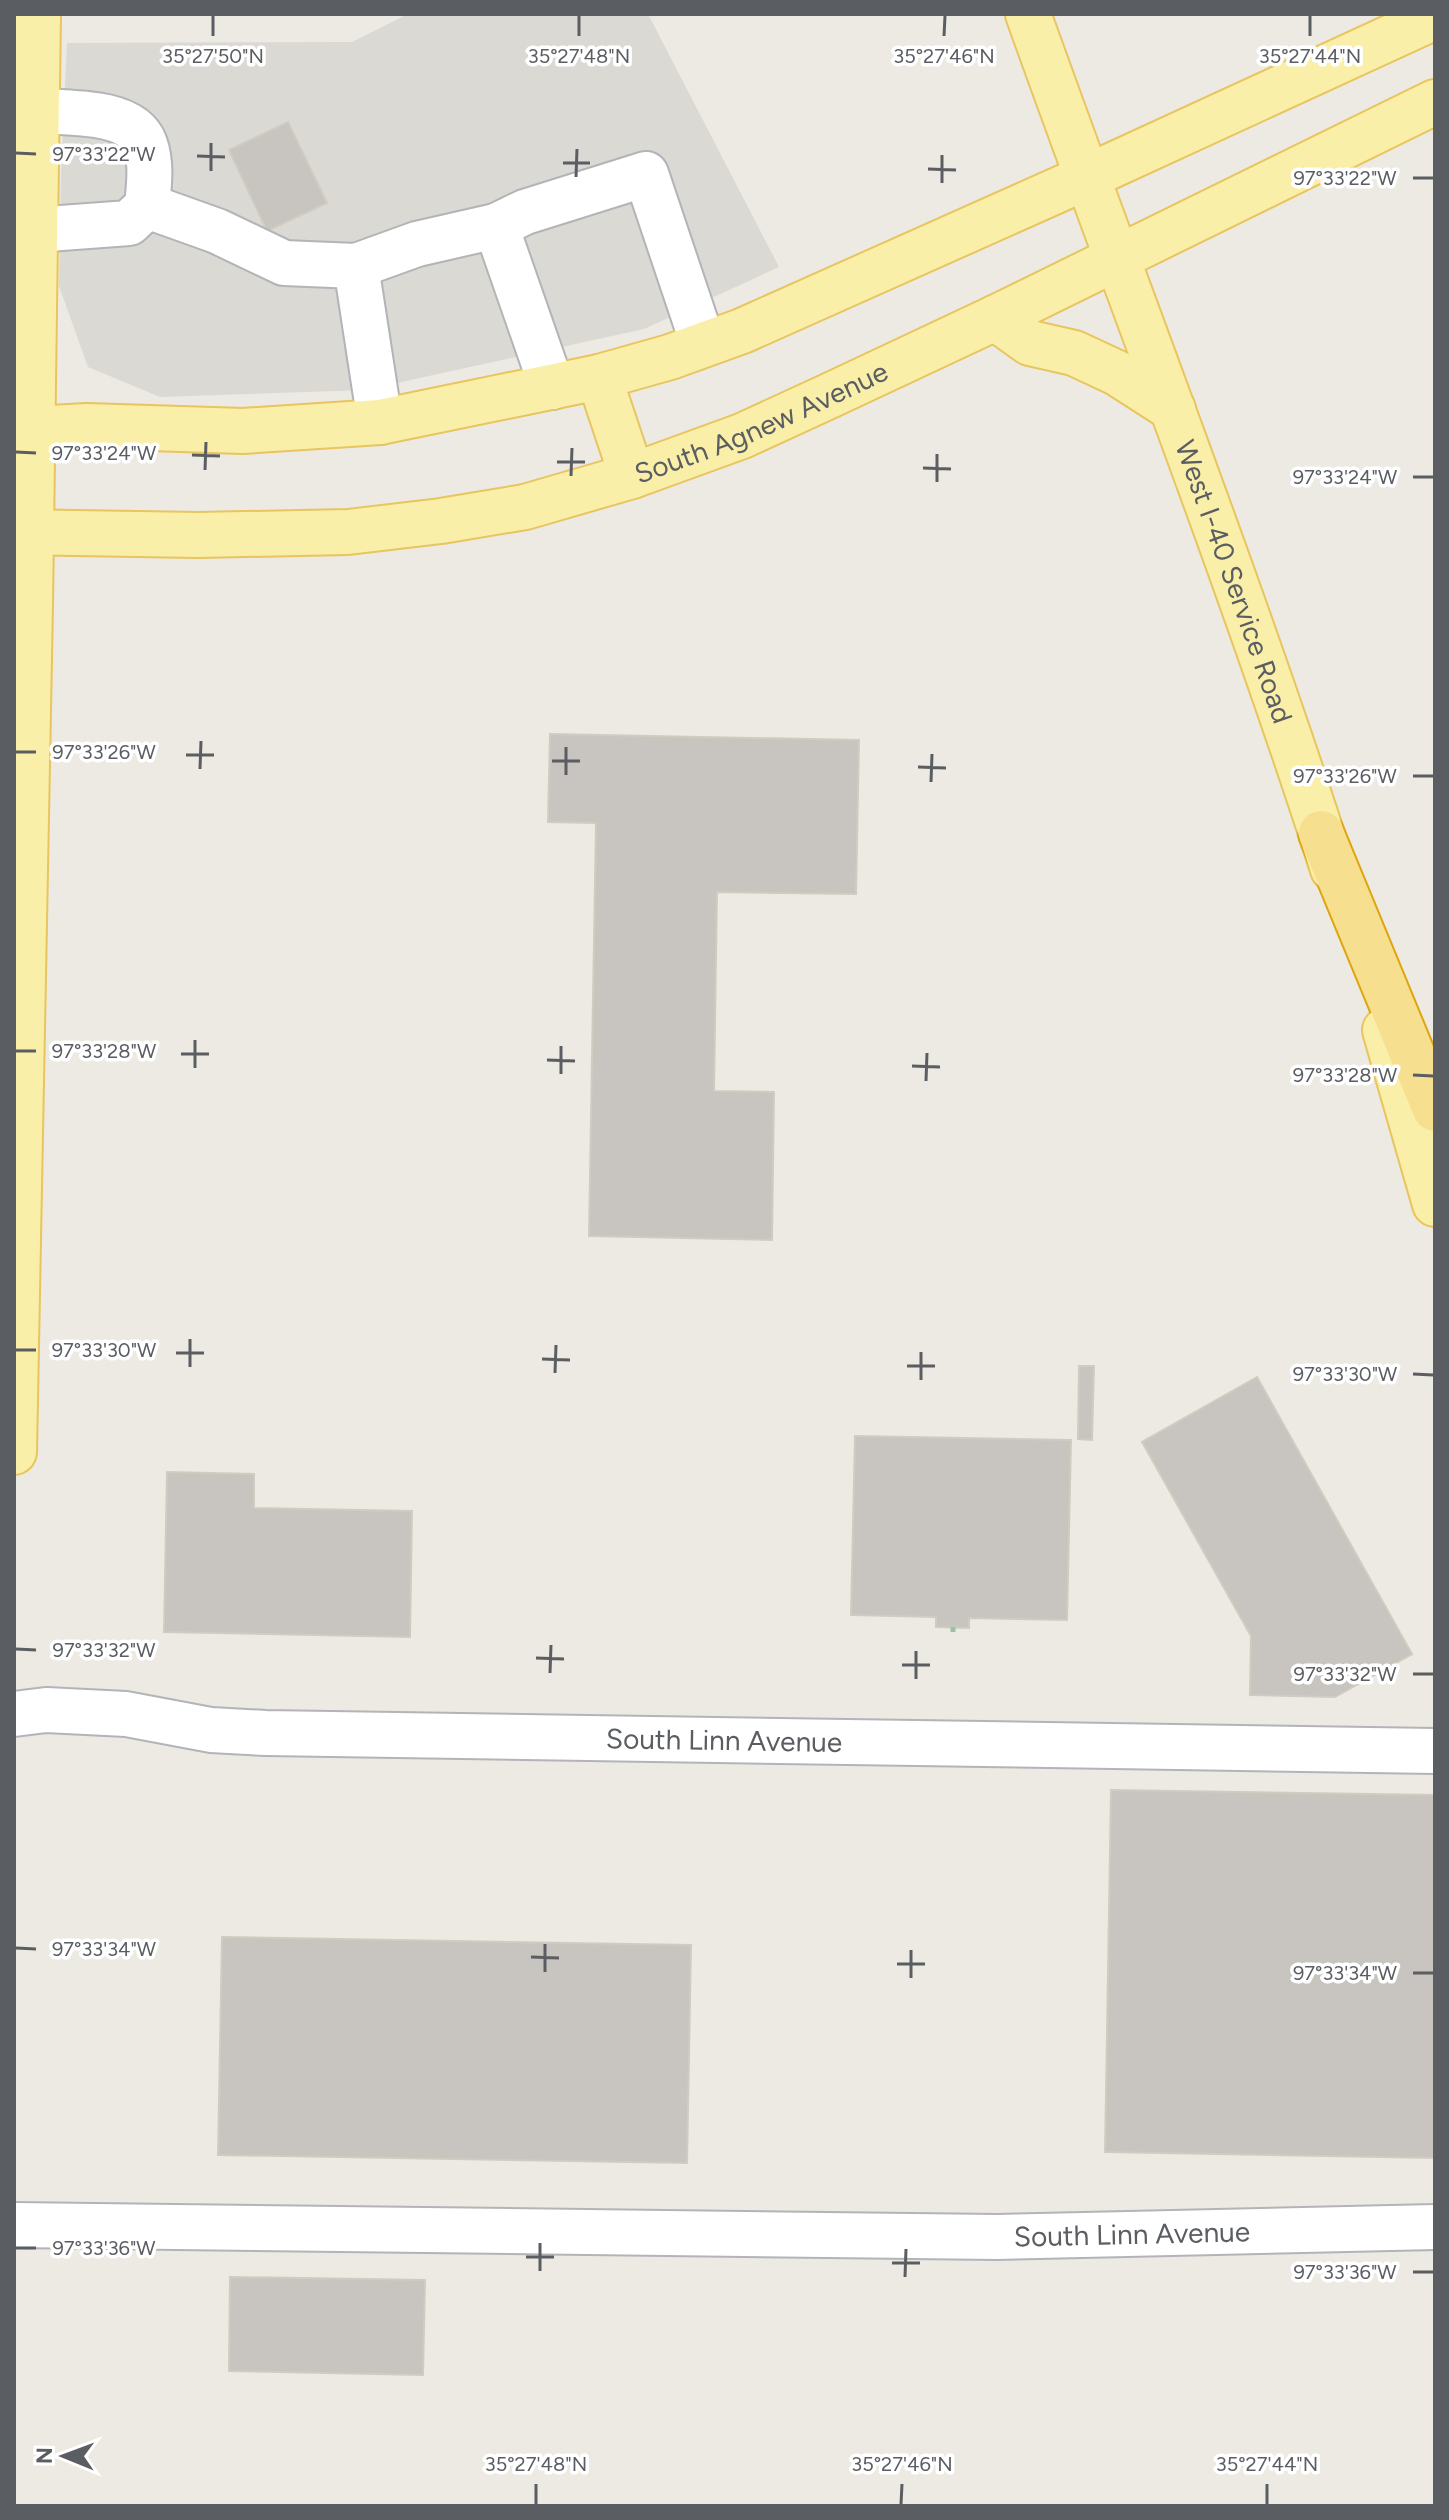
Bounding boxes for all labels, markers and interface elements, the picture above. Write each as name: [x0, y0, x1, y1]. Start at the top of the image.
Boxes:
text: 35°27'50"N: [162, 44, 264, 68]
text: 35°27'48"N: [528, 44, 630, 68]
text: 35°27'46"N: [893, 44, 995, 68]
text: 35°27'44"N: [1259, 44, 1361, 68]
text: 97°33'22"W: [52, 142, 156, 166]
text: 97°33'22"W: [1293, 166, 1397, 190]
street label: South Agnew Avenue: [630, 354, 893, 491]
street label: West I-40 Service Road: [1168, 435, 1300, 728]
text: 97°33'24"W: [52, 441, 156, 465]
text: 97°33'24"W: [1293, 465, 1397, 489]
text: 97°33'26"W: [52, 740, 156, 764]
text: 97°33'26"W: [1293, 764, 1397, 788]
text: 97°33'28"W: [52, 1039, 156, 1063]
text: 97°33'28"W: [1293, 1063, 1397, 1087]
text: 97°33'30"W: [52, 1338, 156, 1362]
text: 97°33'30"W: [1293, 1362, 1397, 1386]
text: 97°33'32"W: [53, 1638, 155, 1662]
text: 97°33'32"W: [1294, 1662, 1396, 1686]
street label: South Linn Avenue: [606, 1721, 842, 1759]
text: 97°33'34"W: [52, 1937, 156, 1961]
text: 97°33'34"W: [1293, 1961, 1397, 1985]
street label: South Linn Avenue: [1013, 2214, 1250, 2254]
text: 97°33'36"W: [53, 2236, 156, 2260]
text: 97°33'36"W: [1294, 2260, 1397, 2284]
north arrow: [24, 2416, 104, 2496]
text: N: [31, 2447, 58, 2464]
text: 35°27'48"N: [485, 2452, 587, 2476]
text: 35°27'46"N: [851, 2452, 953, 2476]
text: 35°27'44"N: [1216, 2452, 1318, 2476]

